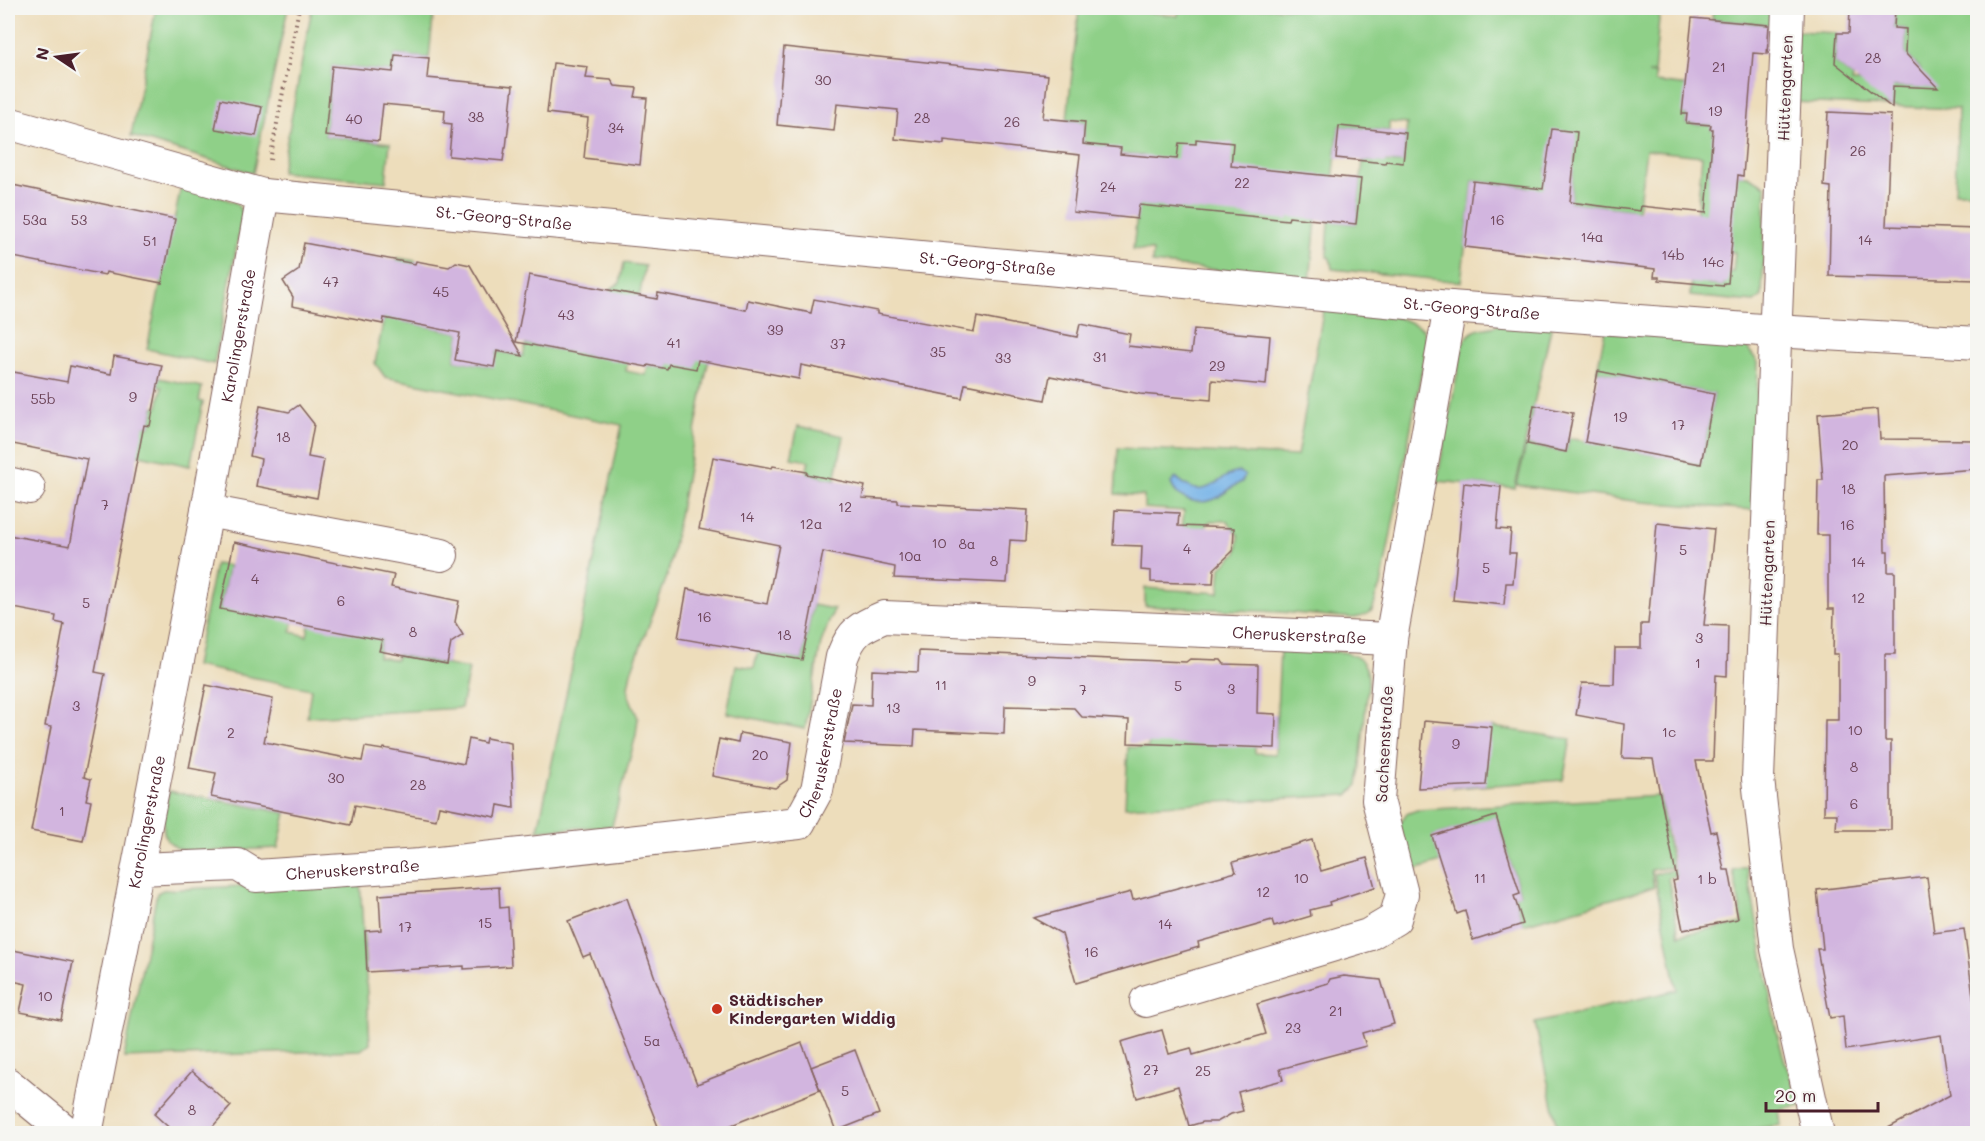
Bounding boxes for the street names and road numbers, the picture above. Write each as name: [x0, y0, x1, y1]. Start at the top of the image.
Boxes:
street label: Hüttengarten: [1772, 35, 1797, 141]
street label: St.-Georg-Straße: [435, 200, 573, 234]
street label: St.-Georg-Straße: [919, 246, 1057, 280]
street label: Karolingerstraße: [215, 267, 260, 404]
street label: St.-Georg-Straße: [1402, 292, 1541, 324]
street label: Hüttengarten: [1754, 520, 1779, 626]
street label: Cheruskerstraße: [1232, 621, 1367, 648]
street label: Sachsenstraße: [1370, 685, 1397, 803]
street label: Cheruskerstraße: [793, 686, 846, 822]
street label: Karolingerstraße: [123, 753, 169, 890]
street label: Cheruskerstraße: [285, 854, 420, 884]

